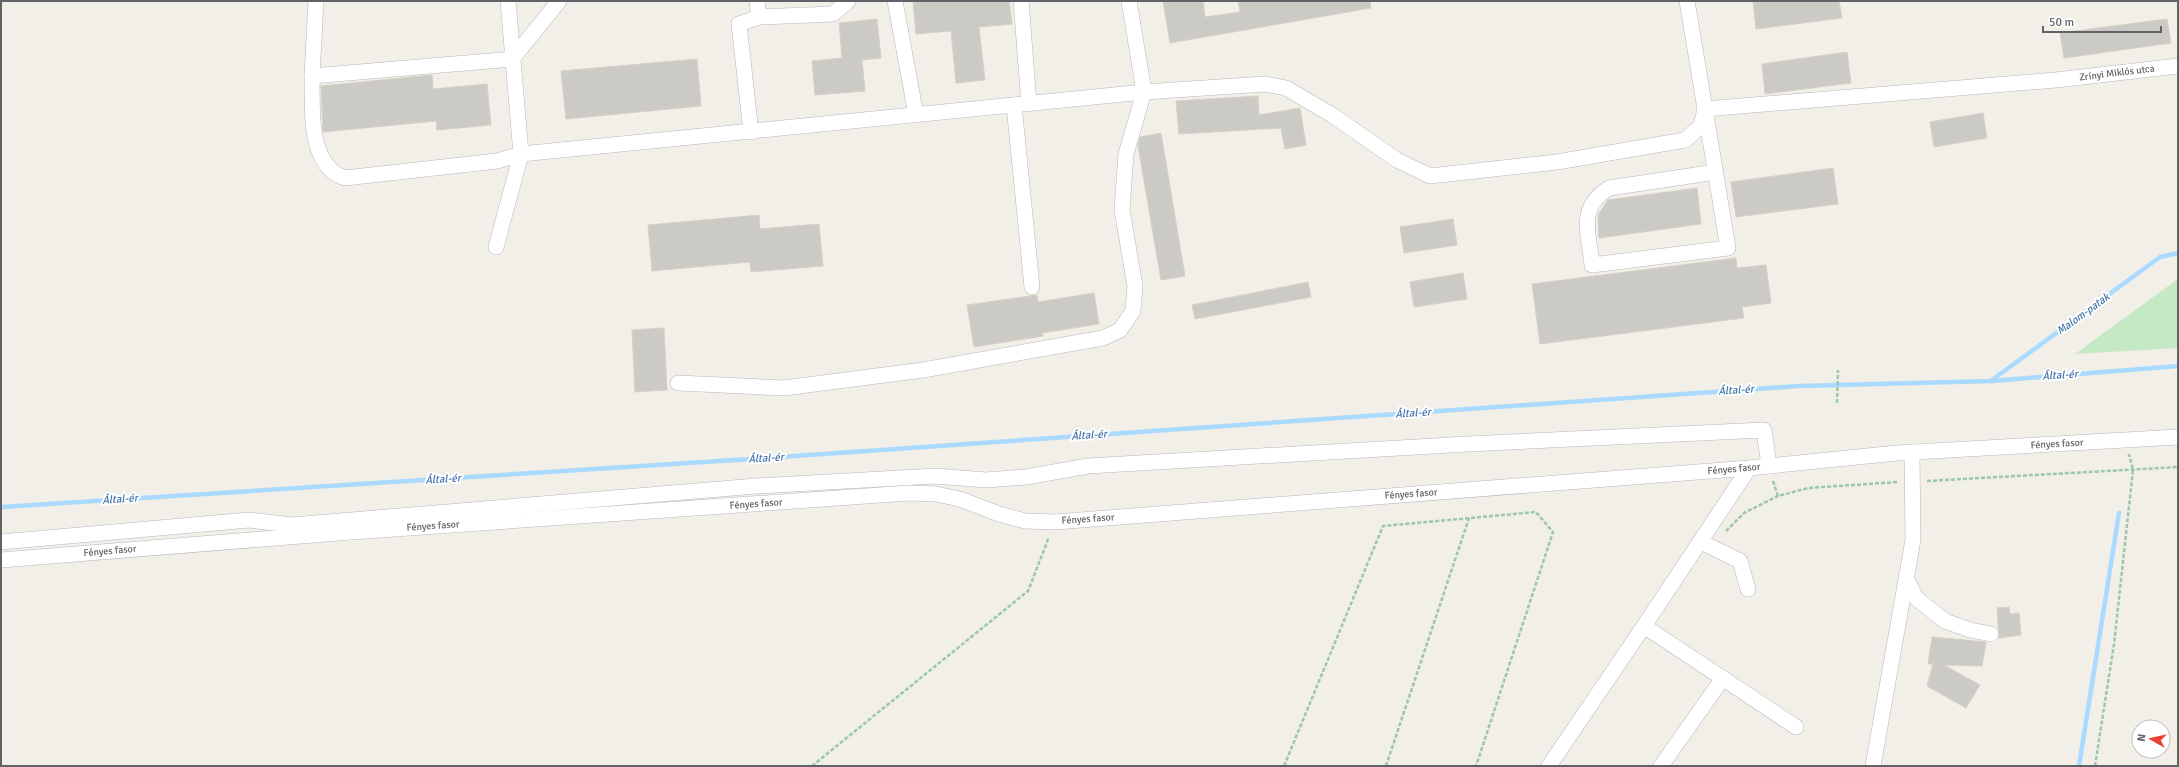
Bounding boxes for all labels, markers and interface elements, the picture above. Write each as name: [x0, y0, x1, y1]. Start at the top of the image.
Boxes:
scale bar: [2043, 8, 2161, 34]
text: 50 m: [2049, 15, 2074, 30]
street label: Zrínyi Miklós utca: [2079, 62, 2155, 84]
water label: Malom-patak: [2054, 290, 2113, 338]
water label: Által-ér: [2042, 367, 2080, 383]
water label: Által-ér: [1718, 382, 1756, 398]
water label: Által-ér: [1395, 405, 1433, 421]
water label: Által-ér: [1071, 427, 1109, 443]
street label: Fényes fasor: [2030, 437, 2084, 451]
water label: Által-ér: [748, 450, 786, 466]
street label: Fényes fasor: [1707, 461, 1761, 477]
water label: Által-ér: [425, 471, 463, 487]
street label: Fényes fasor: [1384, 486, 1438, 502]
water label: Által-ér: [102, 491, 140, 507]
street label: Fényes fasor: [729, 496, 783, 512]
street label: Fényes fasor: [1061, 511, 1115, 527]
street label: Fényes fasor: [406, 518, 460, 534]
street label: Fényes fasor: [83, 543, 137, 559]
north arrow: [2131, 719, 2171, 759]
text: N: [2135, 733, 2149, 742]

